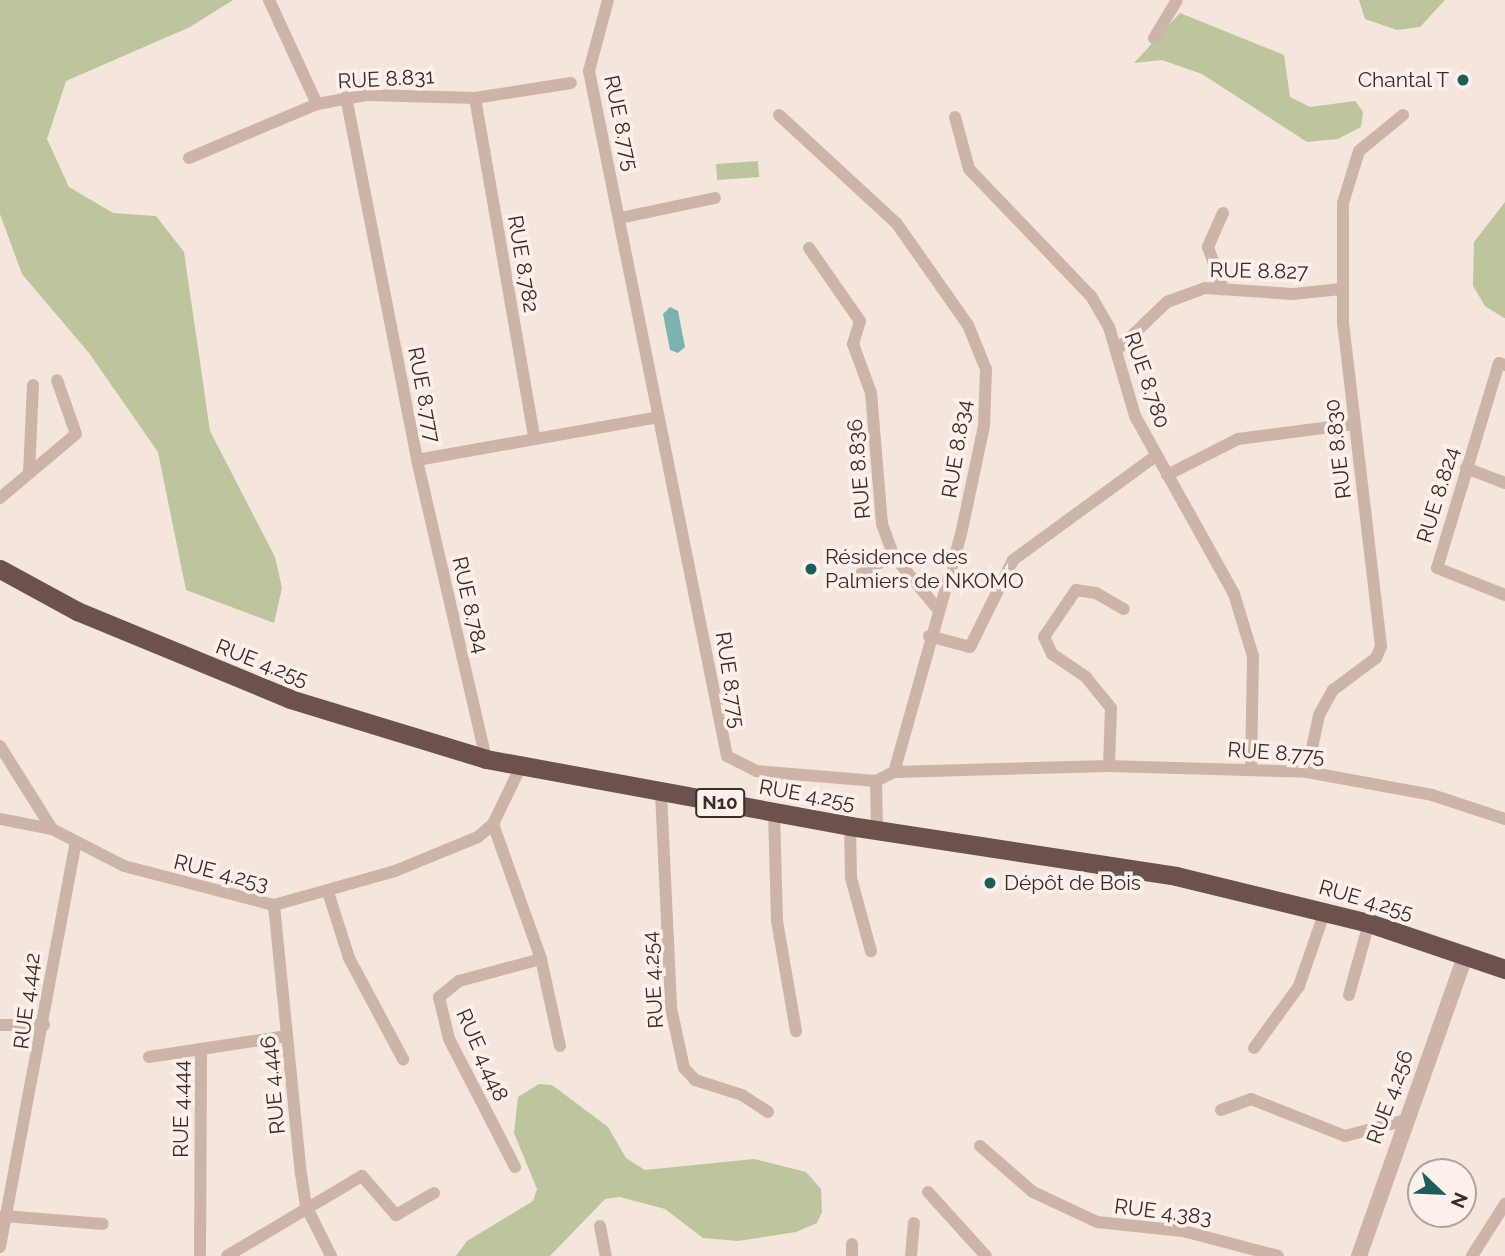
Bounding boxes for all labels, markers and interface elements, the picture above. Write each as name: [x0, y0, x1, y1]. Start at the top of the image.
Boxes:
street label: RUE 8.831: [337, 64, 435, 94]
place label: Chantal T: [1356, 67, 1449, 93]
marker: Chantal T: [1455, 72, 1471, 88]
street label: RUE 8.775: [599, 73, 643, 173]
street label: RUE 8.782: [502, 213, 544, 315]
street label: RUE 8.827: [1209, 258, 1309, 284]
street label: RUE 8.780: [1119, 329, 1175, 431]
street label: RUE 8.777: [402, 345, 446, 445]
street label: RUE 8.834: [937, 398, 977, 500]
street label: RUE 8.830: [1319, 398, 1357, 500]
street label: RUE 8.836: [842, 418, 876, 520]
street label: RUE 8.824: [1411, 444, 1465, 546]
place label: Résidence des Palmiers de NKOMO: [825, 544, 1024, 594]
street label: RUE 8.784: [447, 554, 493, 656]
marker: Résidence des Palmiers de NKOMO: [803, 561, 819, 577]
street label: RUE 8.775: [710, 630, 750, 730]
street label: RUE 4.255: [212, 634, 312, 692]
street label: RUE 8.775: [1227, 737, 1325, 769]
street label: RUE 4.255: [757, 774, 857, 816]
road number: N10: [694, 788, 746, 818]
street label: RUE 4.253: [171, 849, 271, 897]
place label: Dépôt de Bois: [1004, 870, 1141, 896]
marker: Dépôt de Bois: [982, 875, 998, 891]
street label: RUE 4.255: [1316, 875, 1416, 925]
street label: RUE 4.254: [637, 931, 669, 1029]
street label: RUE 4.442: [9, 951, 45, 1051]
street label: RUE 4.448: [450, 1005, 514, 1105]
street label: RUE 4.446: [255, 1035, 291, 1135]
street label: RUE 4.256: [1361, 1047, 1419, 1147]
street label: RUE 4.444: [168, 1060, 194, 1158]
north arrow: [1407, 1158, 1477, 1228]
text: N: [1447, 1189, 1472, 1211]
street label: RUE 4.383: [1113, 1194, 1213, 1230]

